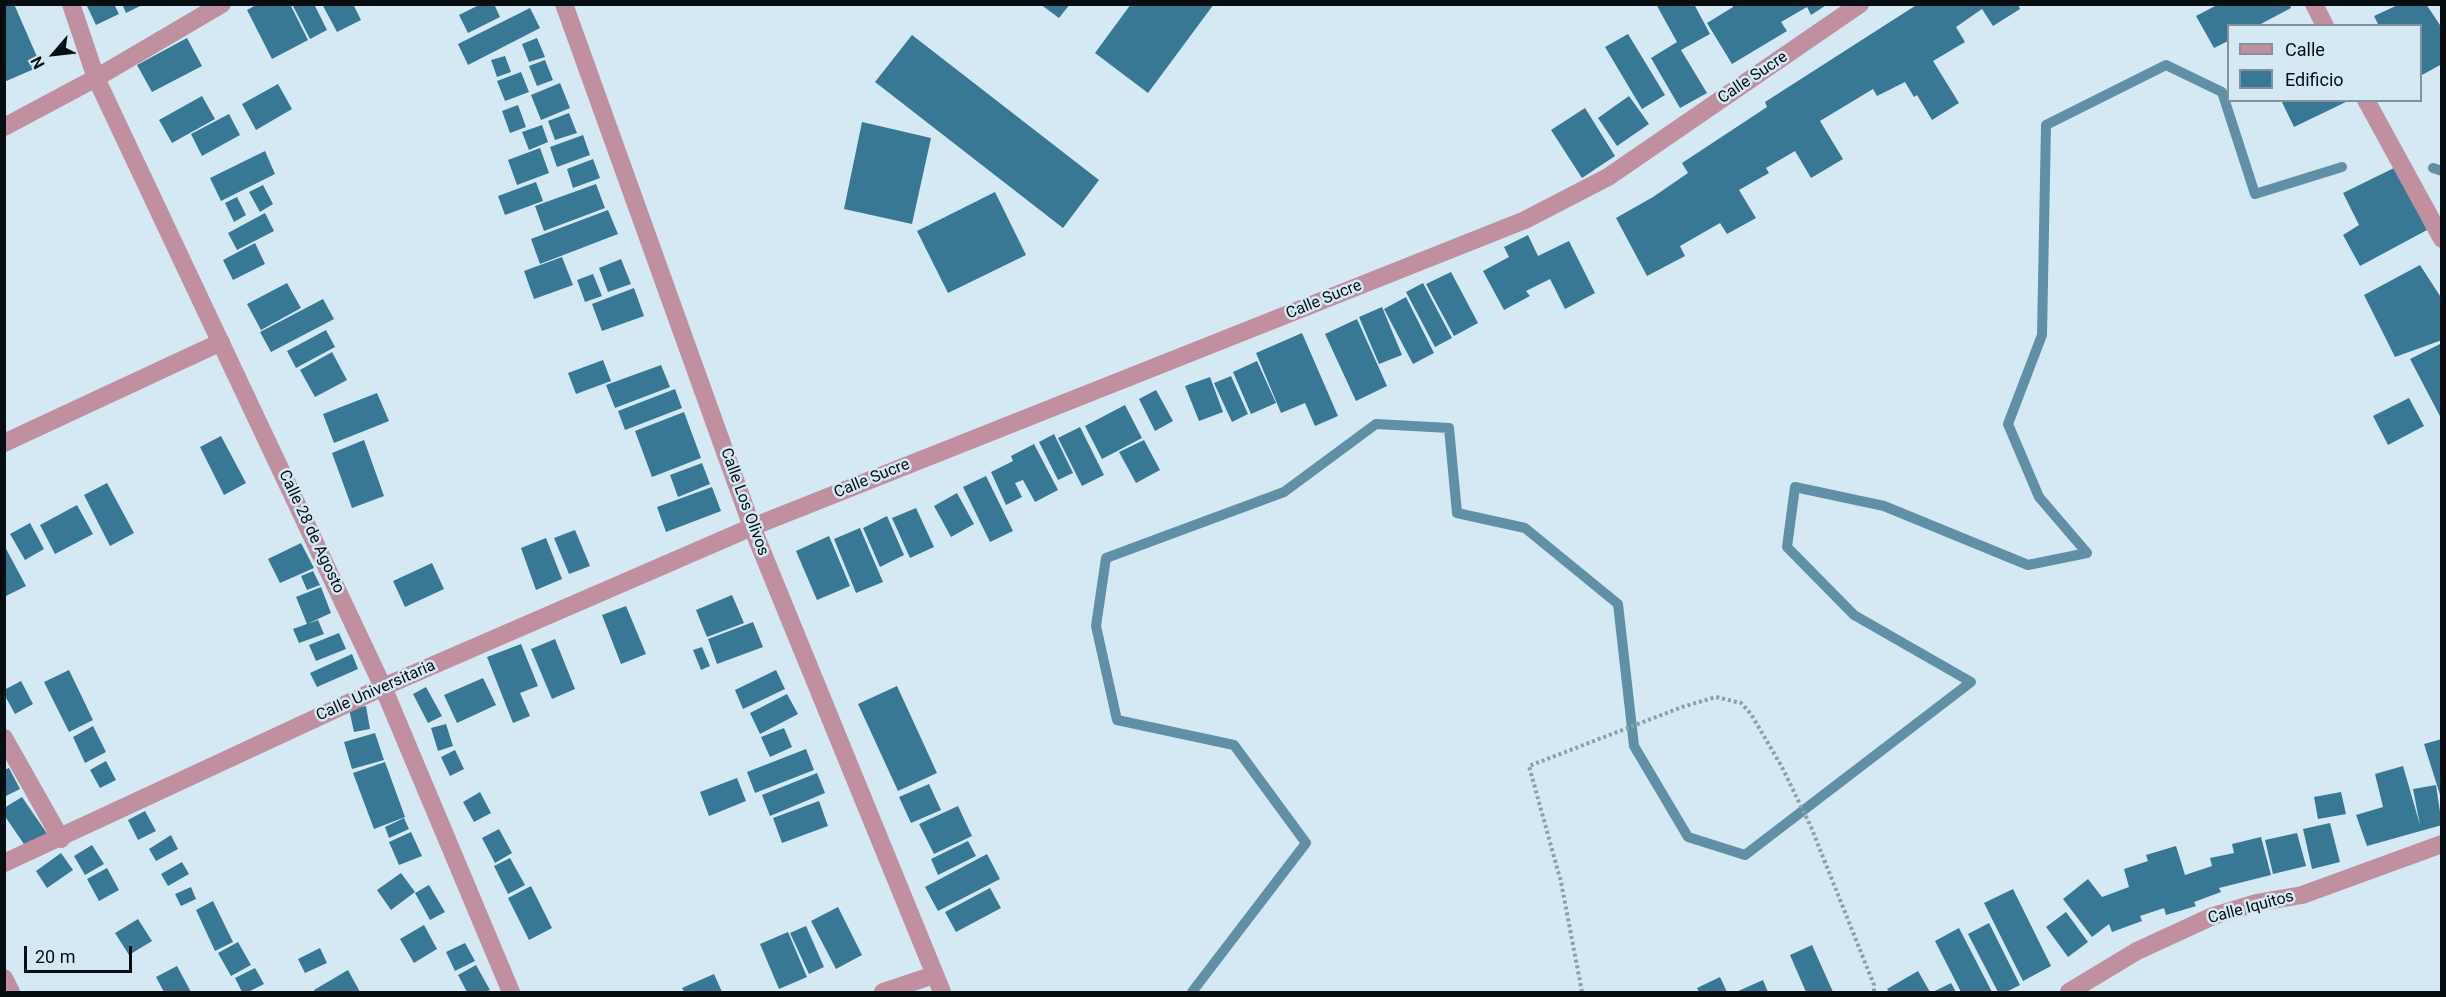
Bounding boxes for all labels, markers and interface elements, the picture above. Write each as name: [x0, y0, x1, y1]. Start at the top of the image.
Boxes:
north arrow: [24, 24, 84, 84]
legend: [2227, 24, 2422, 102]
text: Calle: [2285, 39, 2325, 60]
street label: Calle Sucre: [1715, 48, 1791, 108]
text: N: [27, 53, 49, 72]
text: Edificio: [2285, 69, 2344, 90]
street label: Calle Sucre: [1283, 276, 1365, 324]
street label: Calle Los Olivos: [716, 446, 772, 558]
street label: Calle Sucre: [831, 455, 913, 503]
street label: Calle 28 de Agosto: [274, 467, 348, 597]
street label: Calle Universitaria: [314, 656, 438, 726]
street label: Calle Iquitos: [2206, 887, 2296, 929]
scale bar: [27, 934, 135, 972]
text: 20 m: [35, 946, 75, 967]

